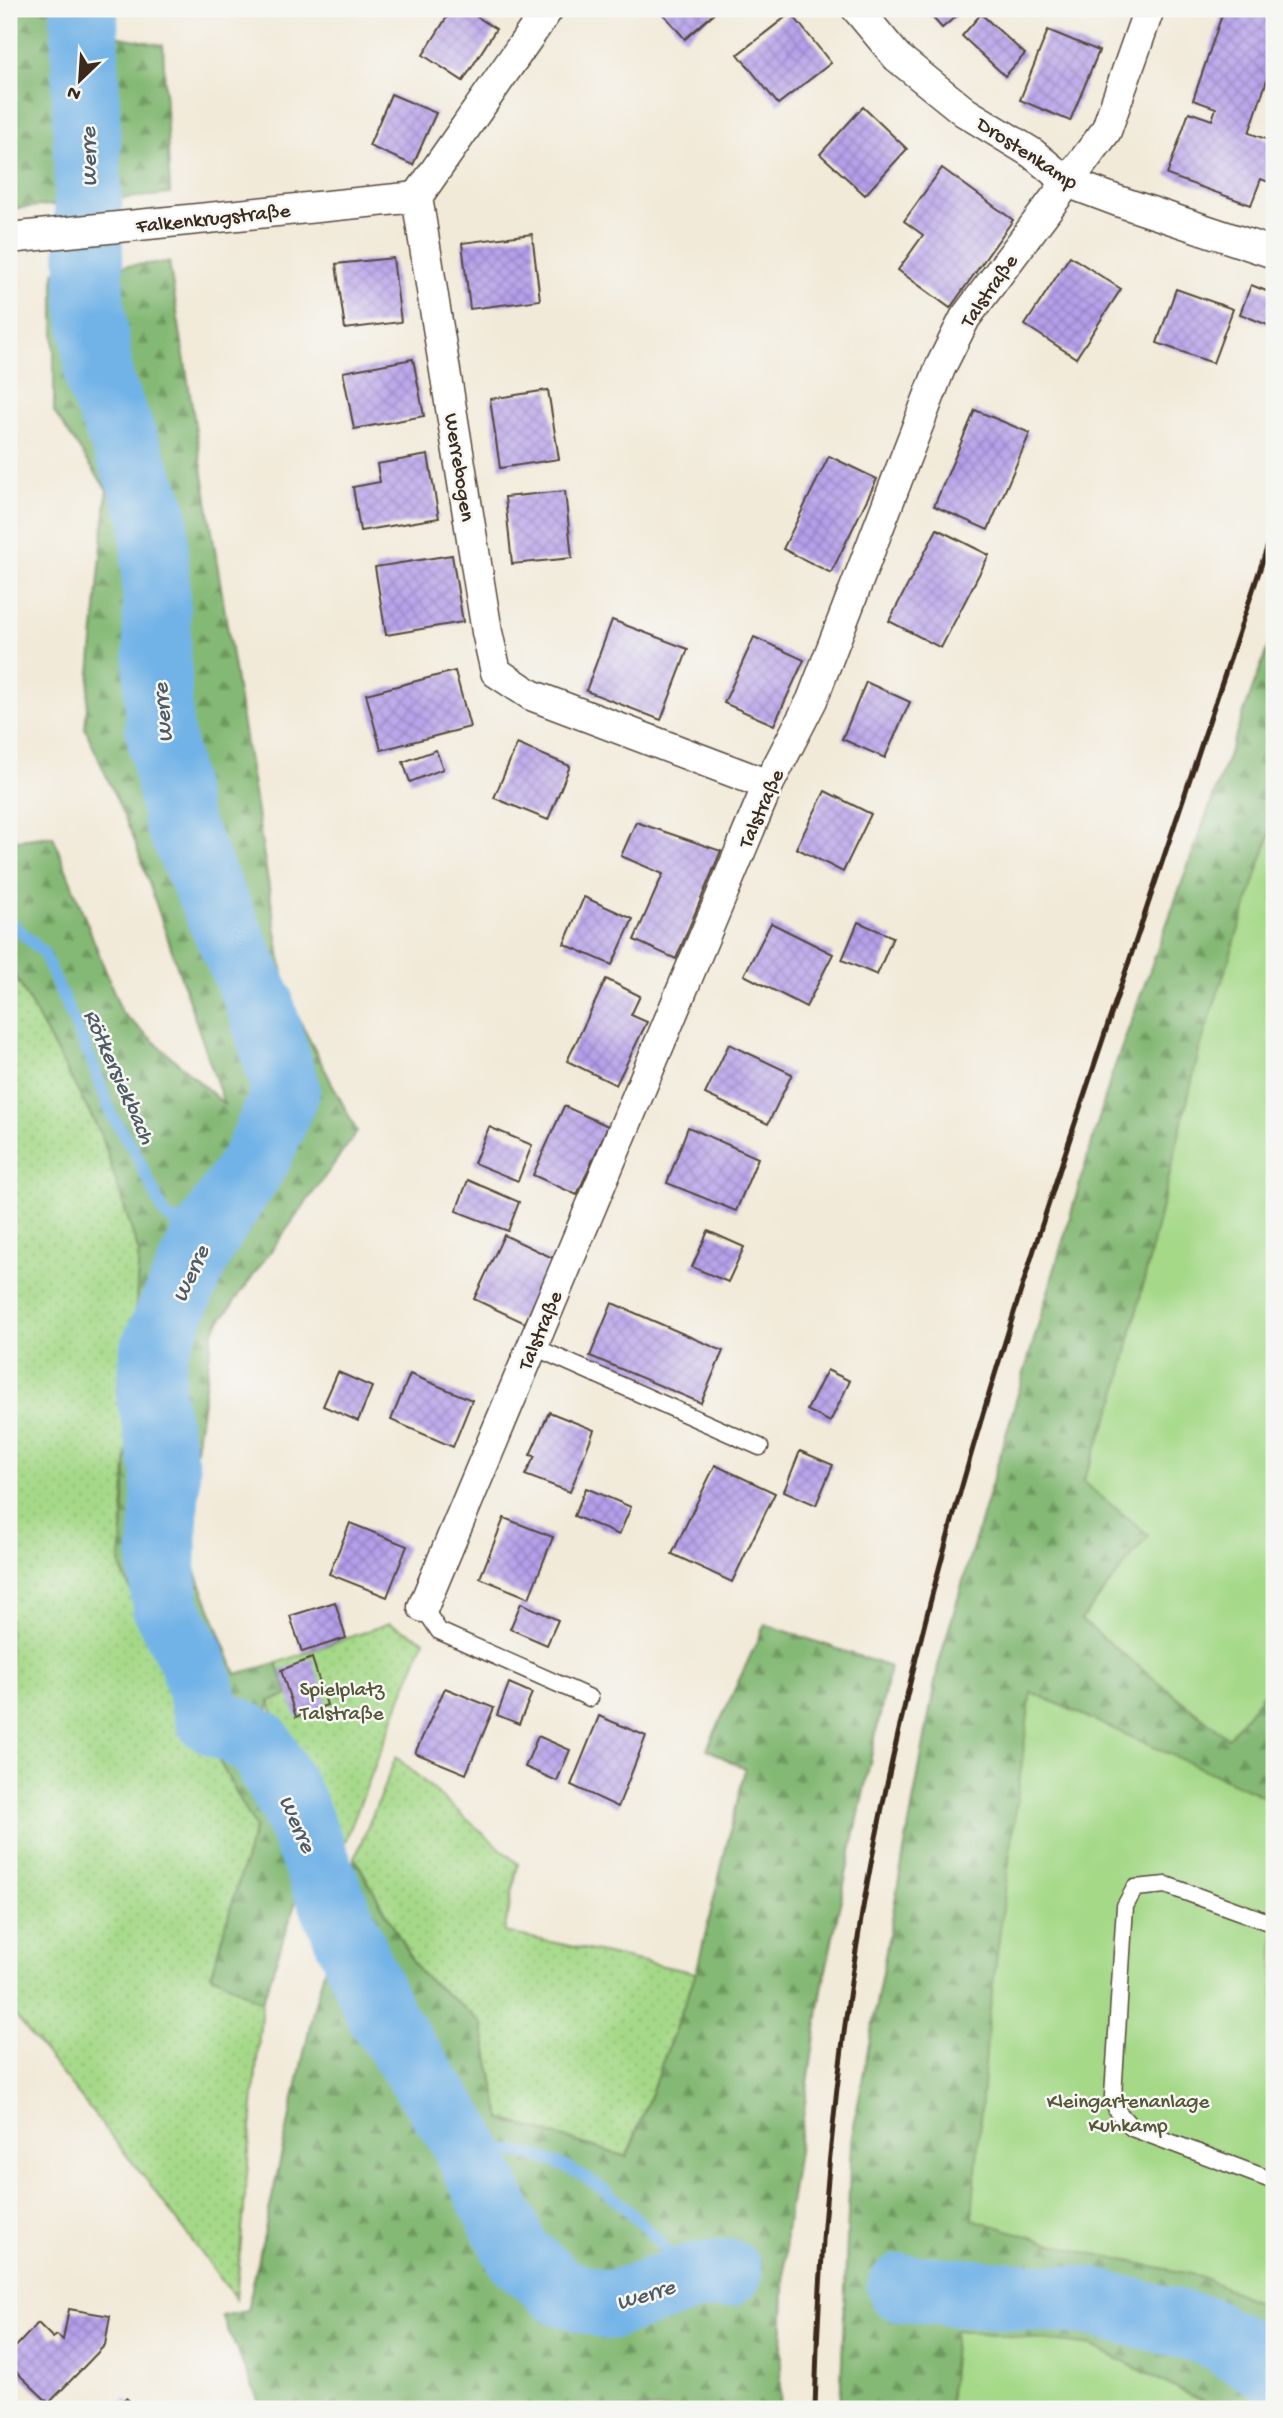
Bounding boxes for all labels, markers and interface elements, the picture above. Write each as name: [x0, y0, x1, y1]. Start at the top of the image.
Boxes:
north arrow: [46, 46, 116, 116]
text: N: [64, 79, 85, 105]
street label: Drostenkamp: [969, 112, 1082, 197]
water label: Werre: [76, 126, 105, 187]
street label: Falkenkrugstraße: [134, 200, 293, 241]
street label: Talstraße: [956, 250, 1026, 334]
street label: Werrebogen: [437, 412, 478, 523]
water label: Werre: [148, 681, 181, 744]
street label: Talstraße: [734, 765, 792, 854]
water label: Rötkersiekbach: [76, 1006, 160, 1149]
water label: Werre: [167, 1241, 217, 1307]
street label: Talstraße: [514, 1287, 570, 1376]
park label: Spielplatz Talstraße: [299, 1679, 385, 1728]
water label: Werre: [271, 1792, 321, 1858]
park label: Kleingartenanlage Kuhkamp: [1047, 2091, 1210, 2140]
water label: Werre: [614, 2274, 680, 2318]

